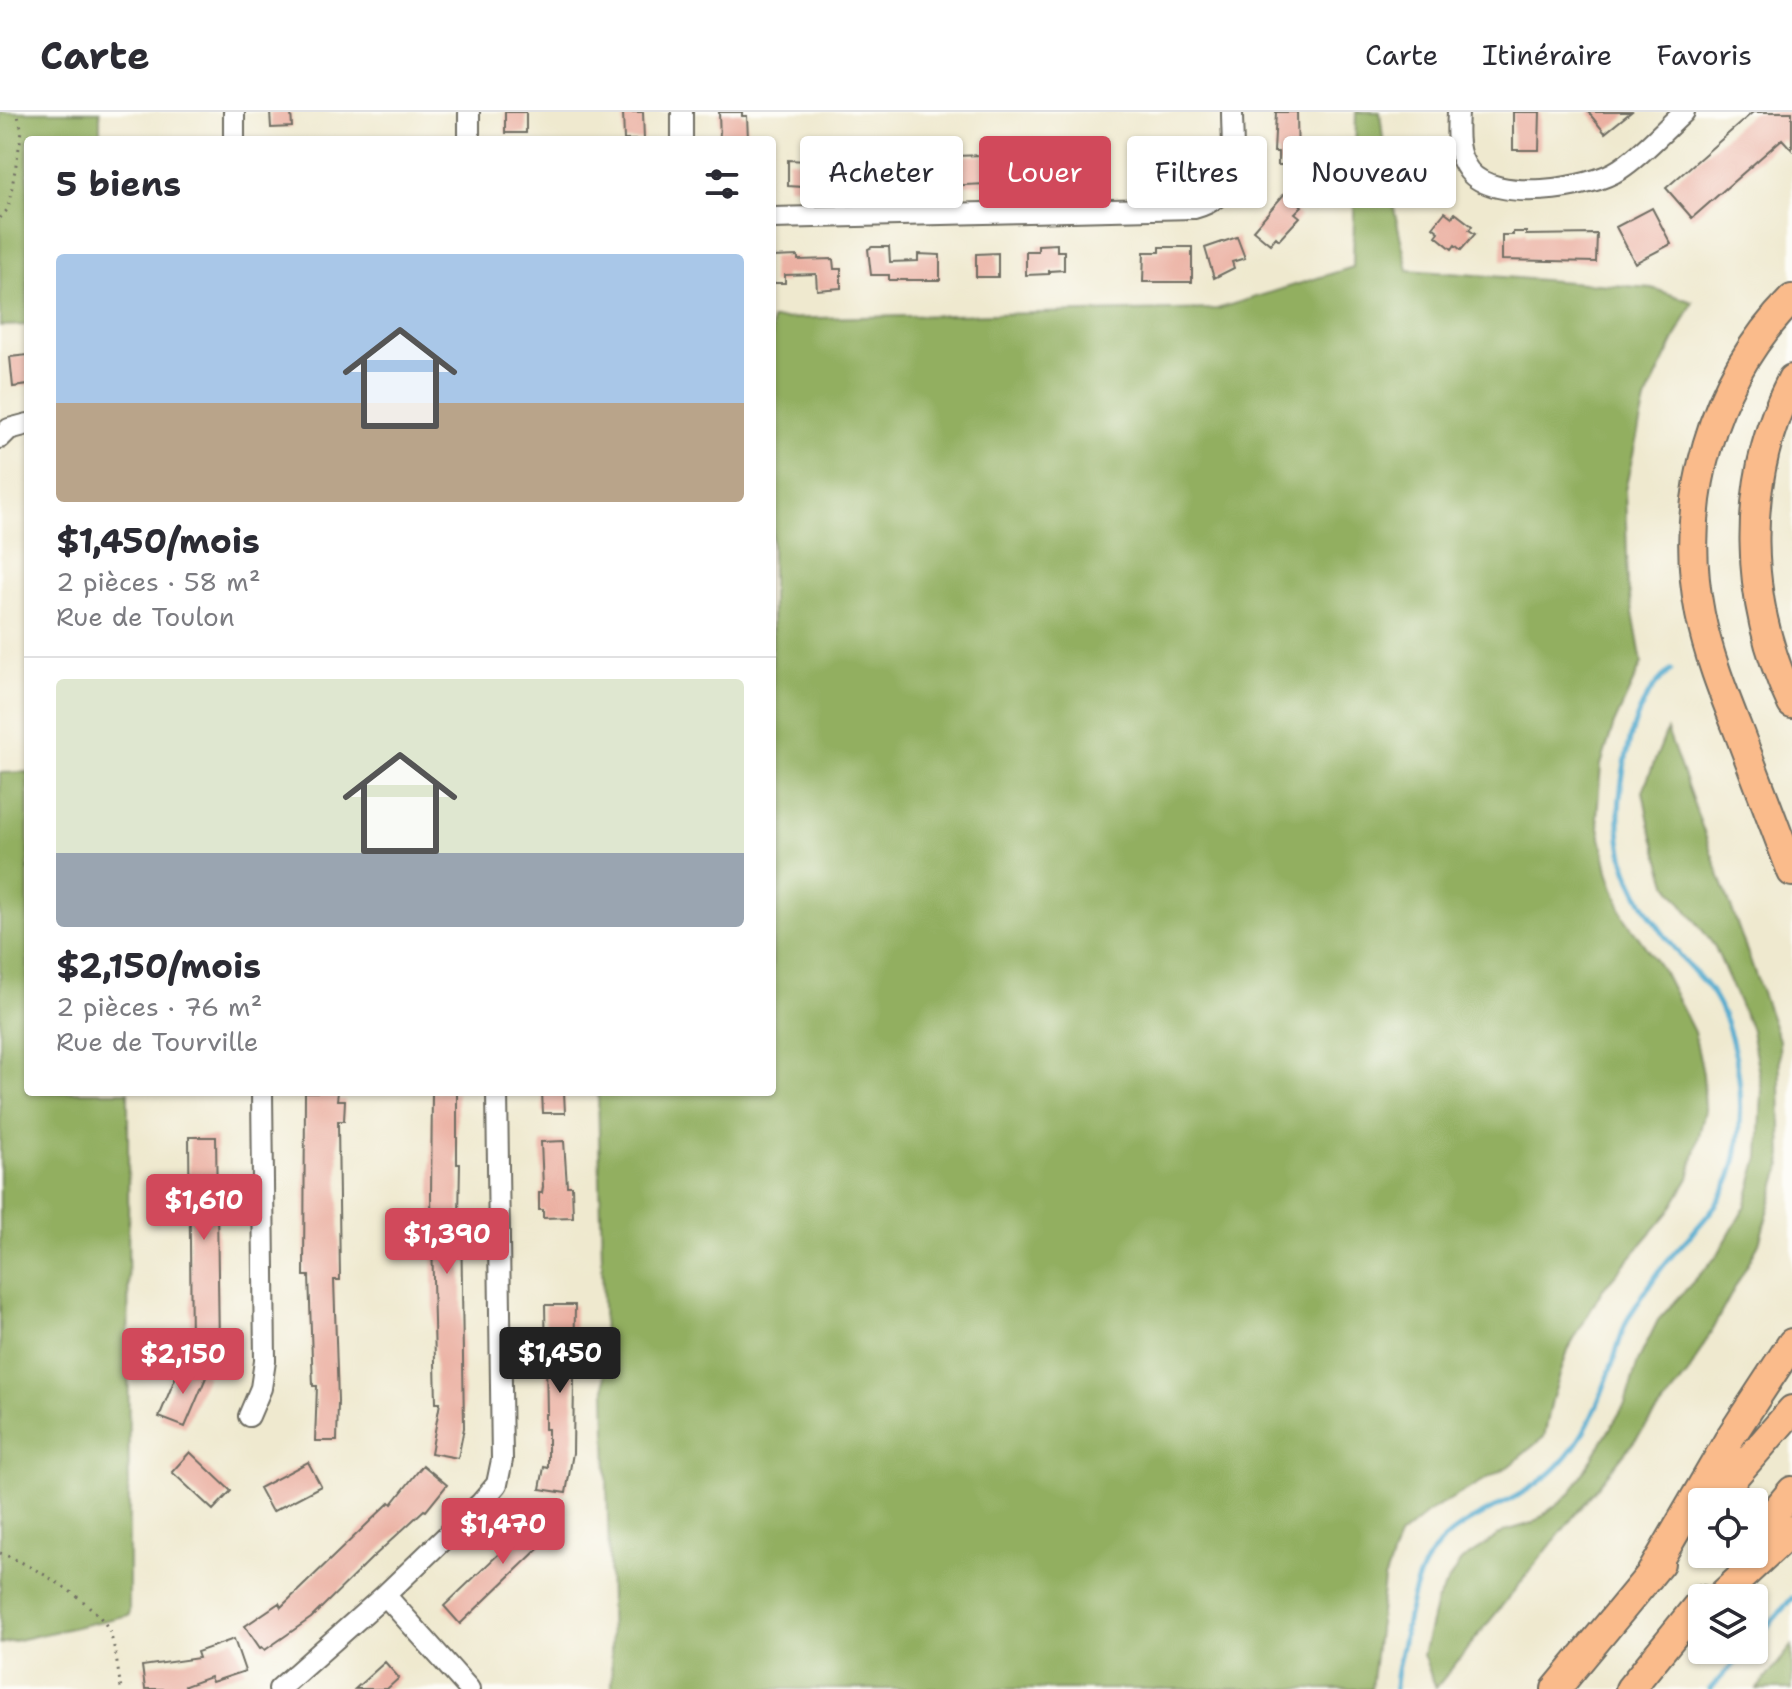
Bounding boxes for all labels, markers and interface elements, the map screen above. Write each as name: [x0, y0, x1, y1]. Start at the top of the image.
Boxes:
text: Carte: [40, 30, 150, 81]
text: Carte: [1365, 36, 1438, 74]
text: Itinéraire: [1482, 36, 1612, 74]
text: Favoris: [1656, 36, 1752, 74]
chip: Acheter: [800, 136, 963, 208]
chip: Louer: [979, 136, 1111, 208]
chip: Filtres: [1127, 136, 1267, 208]
chip: Nouveau: [1283, 136, 1456, 208]
text: 5 biens: [56, 161, 181, 207]
icon: filters: [700, 162, 744, 206]
icon: home: [328, 306, 472, 450]
text: $1,450/mois: [56, 518, 260, 564]
text: 2 pièces · 58 m²: [56, 564, 261, 599]
text: Rue de Toulon: [56, 599, 235, 634]
icon: home: [328, 731, 472, 875]
text: $2,150/mois: [56, 943, 261, 989]
text: 2 pièces · 76 m²: [56, 989, 262, 1024]
text: Rue de Tourville: [56, 1024, 258, 1059]
pin: $1,610: [139, 1174, 269, 1242]
text: $1,610: [164, 1182, 244, 1217]
pin: $1,390: [382, 1208, 512, 1276]
text: $1,390: [403, 1216, 491, 1251]
pin: $1,450: [495, 1327, 625, 1395]
pin: $2,150: [118, 1328, 248, 1396]
text: $1,450: [517, 1335, 603, 1370]
text: $2,150: [140, 1336, 226, 1371]
map controls: [1688, 1488, 1768, 1664]
button: locate: [1688, 1488, 1768, 1568]
pin: $1,470: [438, 1498, 568, 1566]
text: $1,470: [460, 1506, 546, 1541]
button: layers: [1688, 1584, 1768, 1664]

